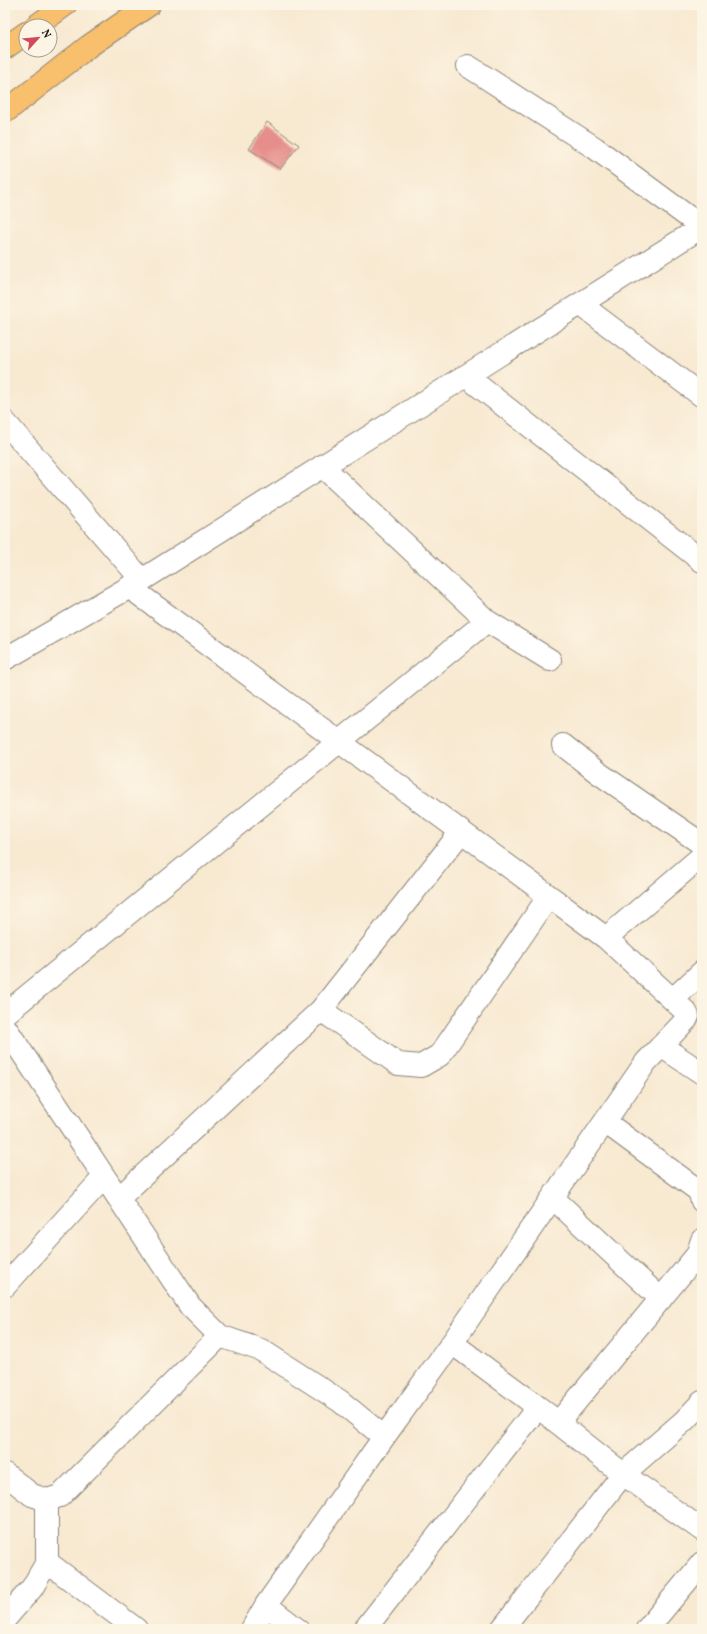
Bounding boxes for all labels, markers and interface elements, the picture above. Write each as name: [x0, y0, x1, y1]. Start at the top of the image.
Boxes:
north arrow: [18, 18, 58, 58]
text: N: [37, 27, 54, 41]

